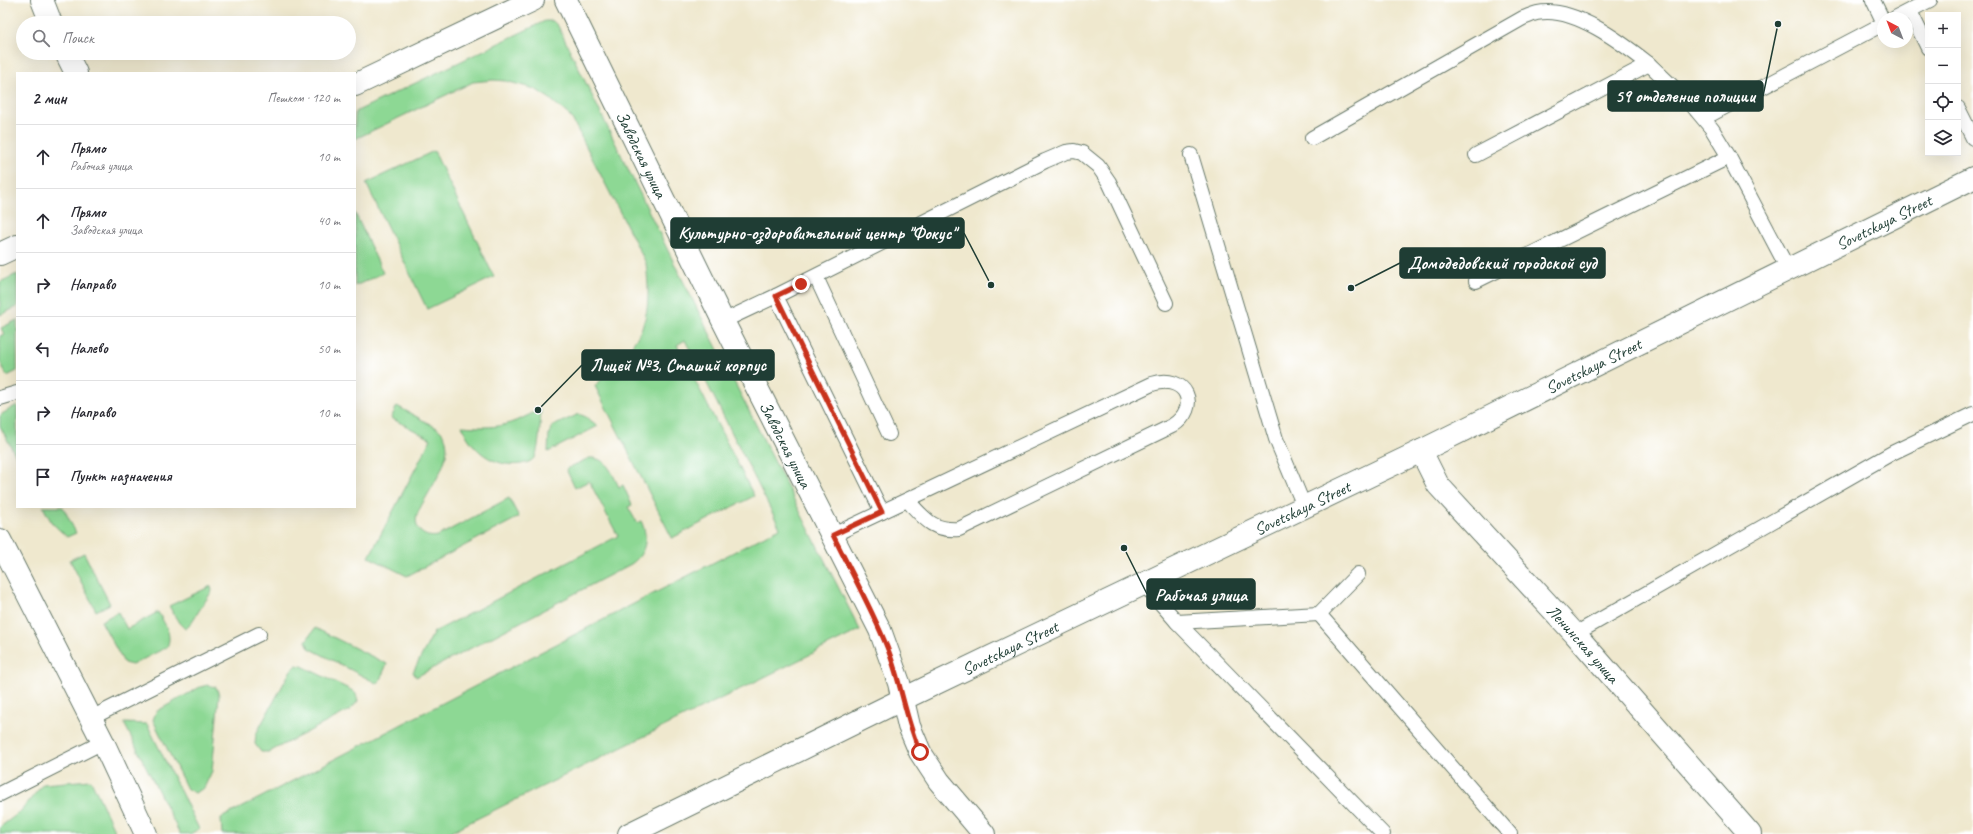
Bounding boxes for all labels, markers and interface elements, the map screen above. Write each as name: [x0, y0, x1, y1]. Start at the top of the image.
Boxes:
north arrow: [1877, 12, 1913, 48]
map controls: [1925, 12, 1961, 156]
button: +: [1925, 12, 1961, 48]
search box: [16, 16, 356, 60]
icon: search: [30, 27, 52, 49]
text: Поиск: [62, 29, 94, 48]
button: −: [1925, 48, 1961, 84]
callout: 59 отделение полиции: [1608, 81, 1763, 111]
button: locate: [1925, 84, 1961, 120]
text: 59 отделение полиции: [1615, 85, 1757, 107]
text: 2 мин: [32, 88, 67, 109]
text: Пешком · 120 m: [267, 90, 340, 106]
street label: Заводская улица: [611, 108, 672, 203]
button: layers: [1925, 120, 1961, 156]
text: Прямо: [70, 139, 106, 158]
icon: ahead: [32, 146, 54, 168]
text: 10 m: [318, 149, 340, 165]
text: Рабочая улица: [70, 158, 132, 174]
street label: Sovetskaya Street: [1833, 189, 1937, 255]
text: Прямо: [70, 203, 106, 222]
icon: ahead: [32, 210, 54, 232]
text: 40 m: [318, 213, 340, 229]
callout: Культурно-оздоровительный центр "Фокус": [671, 218, 964, 248]
text: Заводская улица: [70, 222, 142, 238]
text: Культурно-оздоровительный центр "Фокус": [678, 222, 959, 245]
callout: Домодедовский городской суд: [1400, 248, 1605, 278]
text: Домодедовский городской суд: [1407, 252, 1598, 274]
icon: right: [32, 274, 54, 296]
text: Направо: [70, 275, 116, 294]
route end: [792, 275, 810, 293]
text: 10 m: [318, 277, 340, 293]
street label: Sovetskaya Street: [1542, 333, 1647, 399]
icon: left: [32, 338, 54, 360]
text: Налево: [70, 339, 108, 358]
text: 50 m: [318, 341, 340, 357]
callout: Лицей №3, Сташий корпус: [582, 350, 774, 380]
text: Лицей №3, Сташий корпус: [590, 354, 768, 376]
street label: Заводская улица: [755, 398, 817, 493]
icon: right: [32, 402, 54, 424]
text: Направо: [70, 403, 116, 422]
text: 10 m: [318, 405, 340, 421]
icon: arrive: [32, 466, 54, 488]
text: Пункт назначения: [70, 467, 172, 486]
street label: Sovetskaya Street: [1251, 475, 1356, 540]
callout: Рабочая улица: [1147, 579, 1255, 609]
text: Рабочая улица: [1155, 584, 1249, 606]
street label: Ленинская улица: [1542, 600, 1624, 689]
street label: Sovetskaya Street: [959, 615, 1064, 680]
route start: [911, 743, 929, 761]

